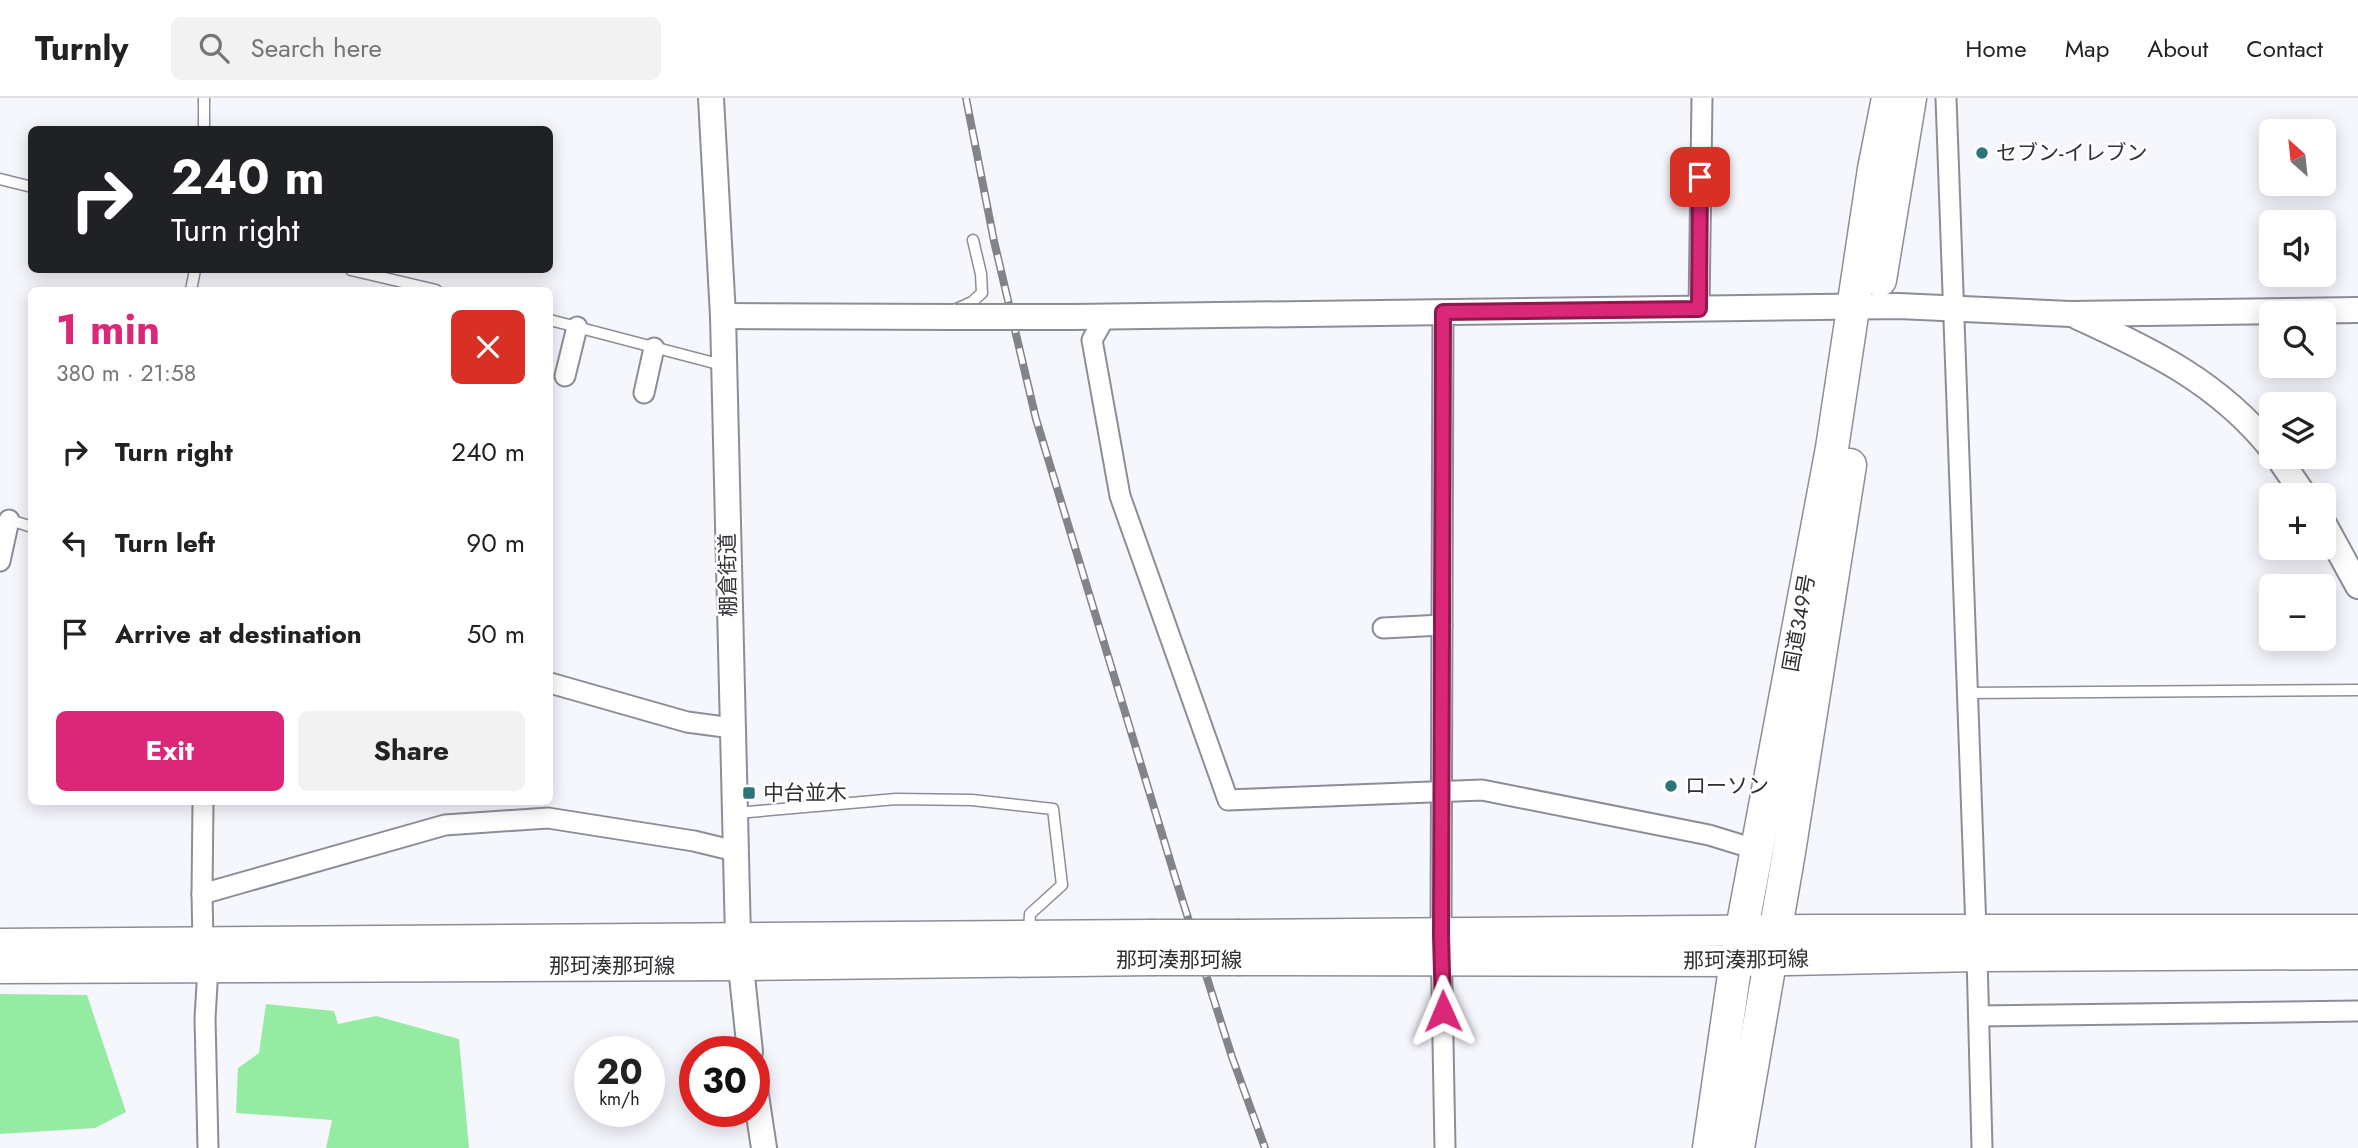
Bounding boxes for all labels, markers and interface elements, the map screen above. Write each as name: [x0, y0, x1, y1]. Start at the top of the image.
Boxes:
search box: [171, 17, 661, 80]
text: Turnly: [35, 25, 129, 72]
icon: search: [195, 29, 233, 67]
text: Search here: [251, 29, 382, 67]
text: Home: [1965, 31, 2027, 66]
text: Map: [2065, 31, 2109, 66]
text: About: [2147, 31, 2208, 66]
text: Contact: [2246, 31, 2323, 66]
north arrow: [2259, 119, 2336, 196]
map controls: [2259, 119, 2336, 651]
place label: セブン-イレブン: [1996, 138, 2147, 168]
text: 240 m: [171, 142, 325, 212]
marker: セブン-イレブン: [1974, 145, 1990, 161]
pin: [1670, 147, 1730, 207]
icon: right: [56, 154, 147, 245]
icon: arrive: [1681, 158, 1719, 196]
text: Turn right: [171, 207, 300, 253]
button: sound: [2259, 210, 2336, 287]
text: 1 min: [56, 299, 160, 360]
button: search: [2259, 301, 2336, 378]
button: close: [451, 310, 525, 384]
text: 380 m · 21:58: [56, 356, 196, 390]
button: layers: [2259, 392, 2336, 469]
icon: right: [56, 433, 94, 471]
text: Turn right: [115, 433, 233, 471]
text: 240 m: [451, 433, 525, 471]
button: +: [2259, 483, 2336, 560]
icon: left: [56, 524, 94, 562]
text: Turn left: [115, 524, 215, 562]
text: 90 m: [466, 524, 525, 562]
street label: 棚倉街道: [712, 533, 744, 617]
street label: 国道349号: [1776, 572, 1822, 674]
button: −: [2259, 574, 2336, 651]
icon: arrive: [56, 615, 94, 653]
text: Arrive at destination: [115, 615, 362, 653]
text: 50 m: [467, 615, 525, 653]
button: Exit: [56, 711, 284, 791]
button: Share: [298, 711, 525, 791]
place label: ローソン: [1685, 771, 1769, 801]
place label: 中台並木: [763, 778, 847, 808]
marker: ローソン: [1663, 778, 1679, 794]
marker: 中台並木: [741, 785, 757, 801]
street label: 那珂湊那珂線: [1683, 944, 1809, 976]
street label: 那珂湊那珂線: [1116, 945, 1242, 975]
street label: 那珂湊那珂線: [549, 951, 675, 981]
position arrow: [1406, 974, 1480, 1048]
speed limit sign: 30: [679, 1036, 770, 1127]
text: 20: [596, 1047, 643, 1097]
text: km/h: [599, 1086, 640, 1112]

